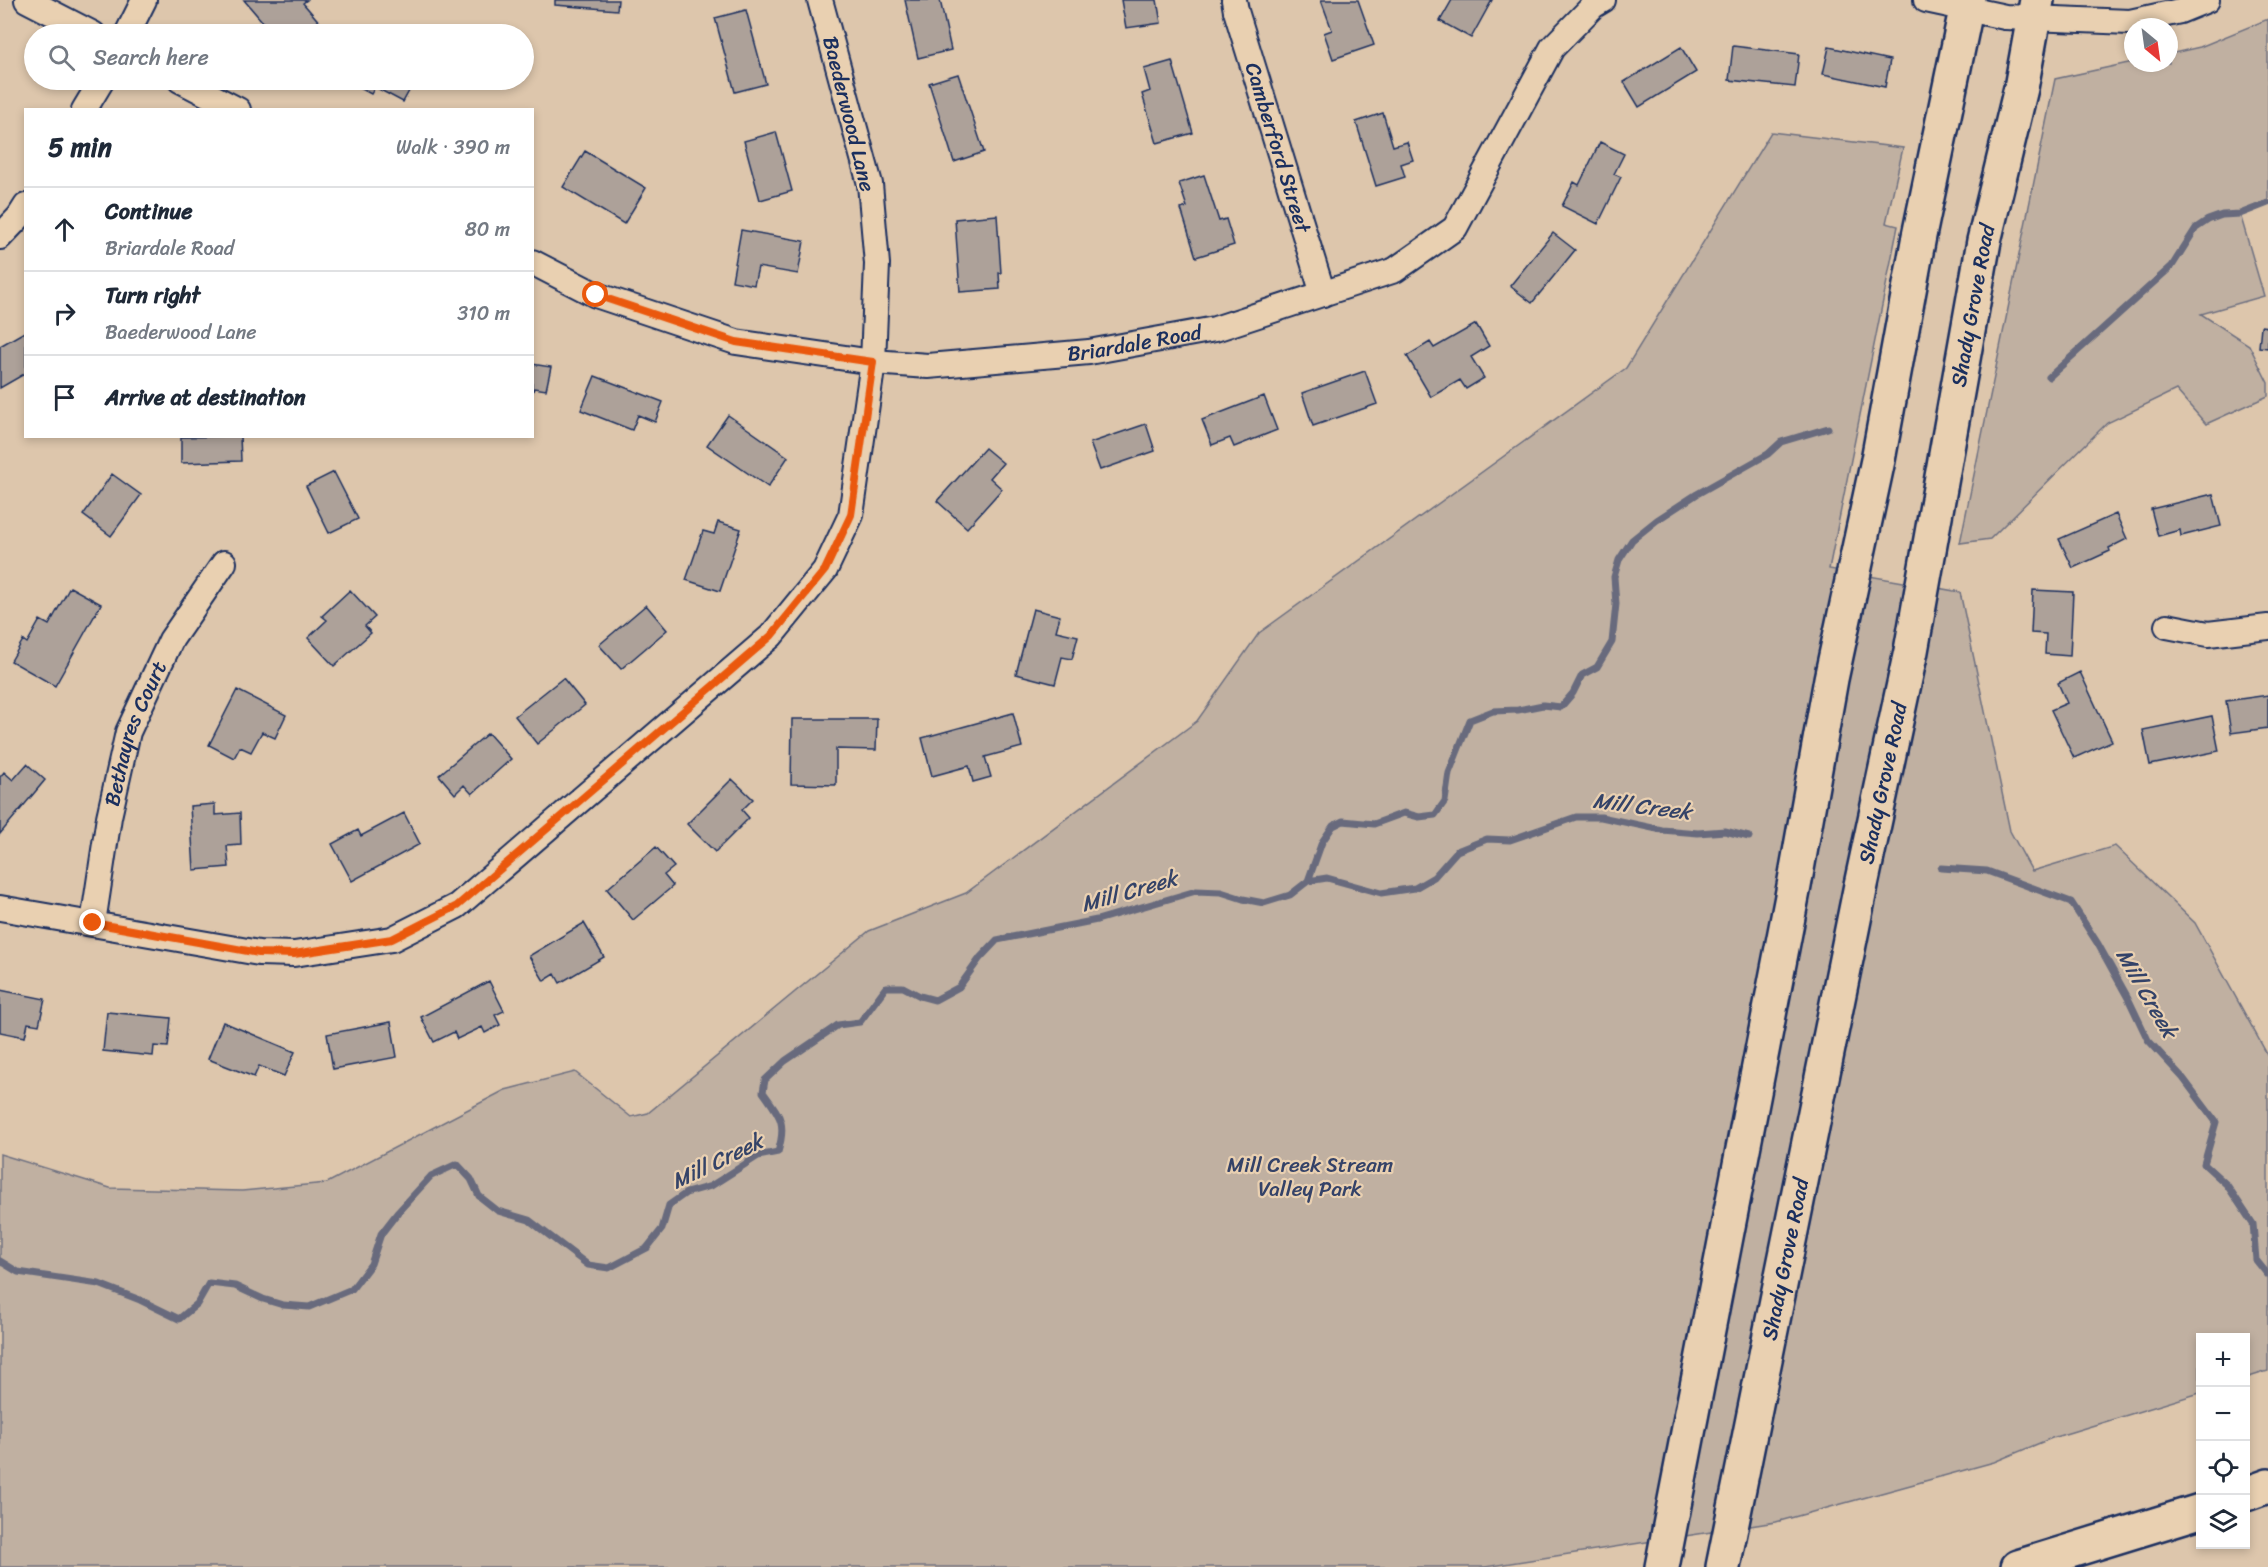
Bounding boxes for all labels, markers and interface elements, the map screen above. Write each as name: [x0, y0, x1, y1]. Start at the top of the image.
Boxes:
north arrow: [2124, 18, 2178, 72]
search box: [24, 24, 534, 90]
street label: Baederwood Lane: [811, 32, 887, 196]
text: Search here: [93, 38, 209, 77]
icon: search: [45, 41, 78, 74]
street label: Camberford Street: [1234, 58, 1322, 239]
text: 5 min: [48, 124, 112, 170]
text: Walk · 390 m: [396, 130, 510, 165]
text: Continue: [105, 192, 193, 231]
text: 80 m: [465, 212, 510, 247]
icon: ahead: [48, 213, 81, 246]
street label: Shady Grove Road: [1939, 218, 2007, 390]
text: Briardale Road: [105, 231, 234, 266]
text: Turn right: [105, 276, 200, 315]
route start: [582, 281, 608, 307]
text: 310 m: [457, 296, 510, 331]
icon: right: [48, 297, 81, 330]
street label: Briardale Road: [1066, 312, 1206, 373]
text: Baederwood Lane: [105, 315, 257, 350]
text: Arrive at destination: [105, 378, 306, 417]
icon: arrive: [48, 381, 81, 414]
street label: Bethayres Court: [93, 654, 178, 810]
street label: Shady Grove Road: [1847, 697, 1919, 868]
water label: Mill Creek: [1591, 781, 1697, 832]
water label: Mill Creek: [1076, 858, 1185, 923]
route end: [79, 909, 105, 935]
water label: Mill Creek: [2105, 941, 2190, 1048]
water label: Mill Creek: [664, 1120, 773, 1200]
park label: Mill Creek Stream Valley Park: [1227, 1146, 1393, 1208]
street label: Shady Grove Road: [1750, 1173, 1821, 1344]
map controls: [2196, 1333, 2250, 1549]
button: +: [2196, 1333, 2250, 1387]
button: −: [2196, 1387, 2250, 1441]
button: locate: [2196, 1441, 2250, 1495]
button: layers: [2196, 1495, 2250, 1549]

